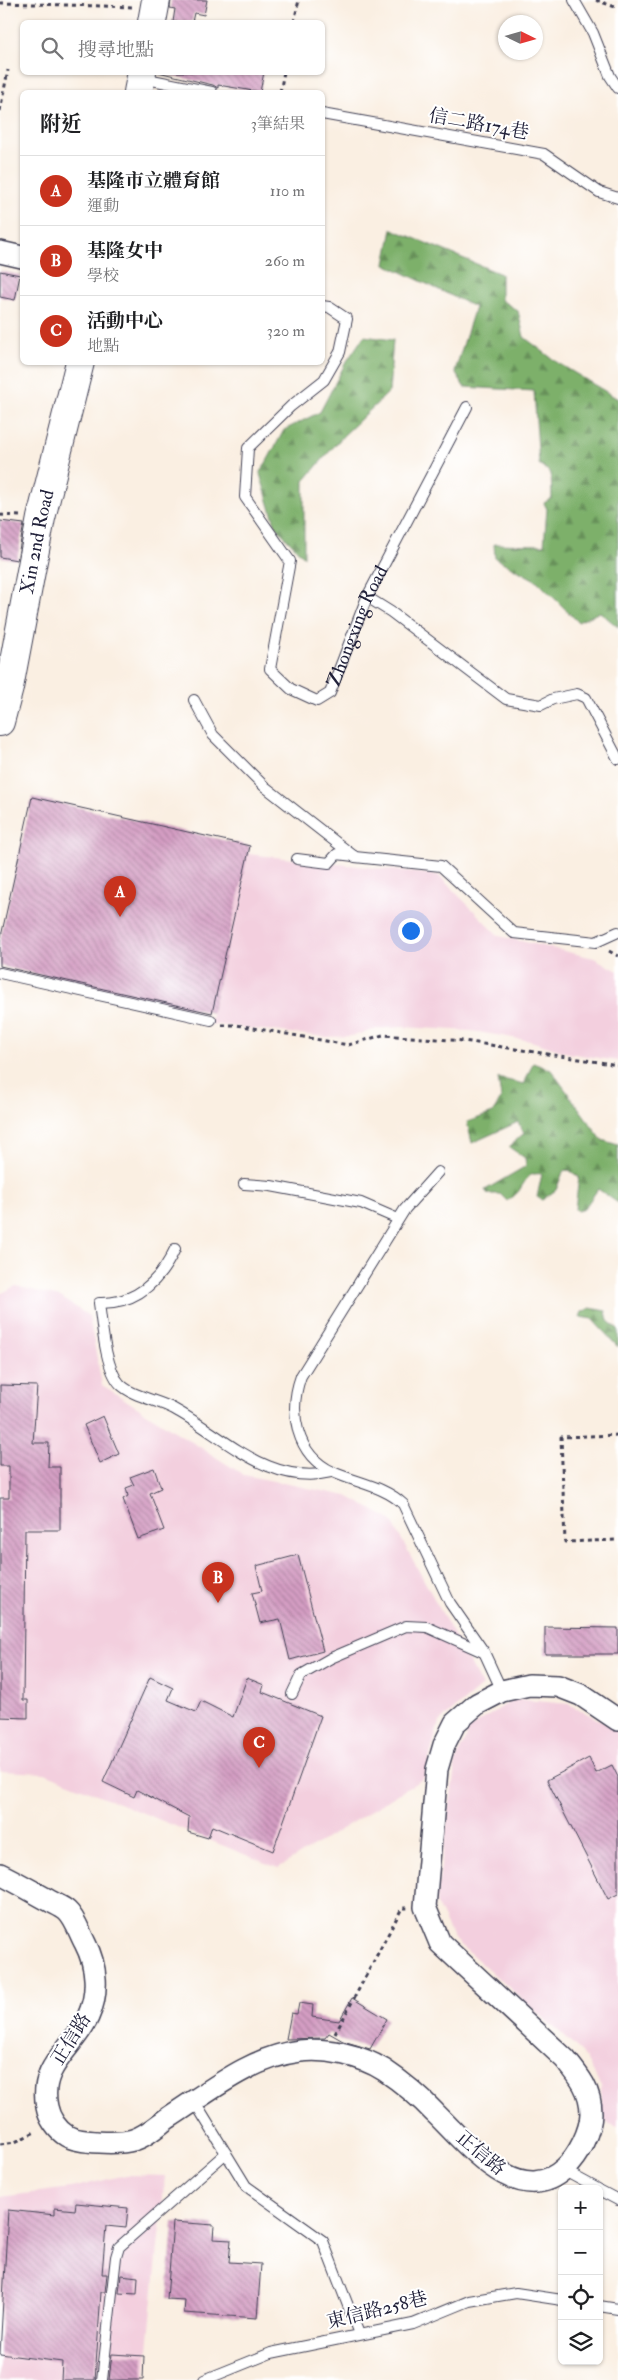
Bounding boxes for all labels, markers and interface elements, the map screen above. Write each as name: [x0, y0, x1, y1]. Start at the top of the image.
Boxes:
north arrow: [498, 15, 543, 60]
search box: [20, 20, 325, 75]
icon: search: [38, 34, 66, 62]
text: 搜尋地點: [78, 38, 154, 62]
street label: 信二路174巷: [427, 103, 531, 145]
text: 附近: [40, 111, 82, 138]
text: 3筆結果: [251, 114, 305, 134]
text: 基隆市立體育館: [87, 169, 220, 193]
text: A: [51, 181, 61, 201]
text: 110 m: [270, 181, 305, 201]
text: 運動: [87, 196, 119, 216]
text: 基隆女中: [87, 239, 163, 263]
text: B: [51, 251, 61, 271]
text: 260 m: [265, 251, 305, 271]
text: 學校: [87, 266, 119, 286]
text: 活動中心: [87, 309, 163, 333]
text: C: [50, 321, 62, 341]
text: 320 m: [267, 321, 305, 341]
text: 地點: [87, 336, 119, 356]
street label: Xin 2nd Road: [15, 486, 60, 596]
street label: Zhongxing Road: [322, 561, 394, 690]
pin: A: [104, 876, 136, 917]
your location: [398, 918, 424, 944]
pin: B: [202, 1562, 234, 1603]
pin: C: [243, 1727, 275, 1768]
street label: 正信路: [46, 2008, 96, 2070]
street label: 正信路: [451, 2125, 511, 2181]
map controls: [558, 2185, 603, 2365]
button: +: [558, 2185, 603, 2230]
button: −: [558, 2230, 603, 2275]
button: locate: [558, 2275, 603, 2320]
street label: 東信路258巷: [324, 2286, 430, 2334]
button: layers: [558, 2320, 603, 2365]

